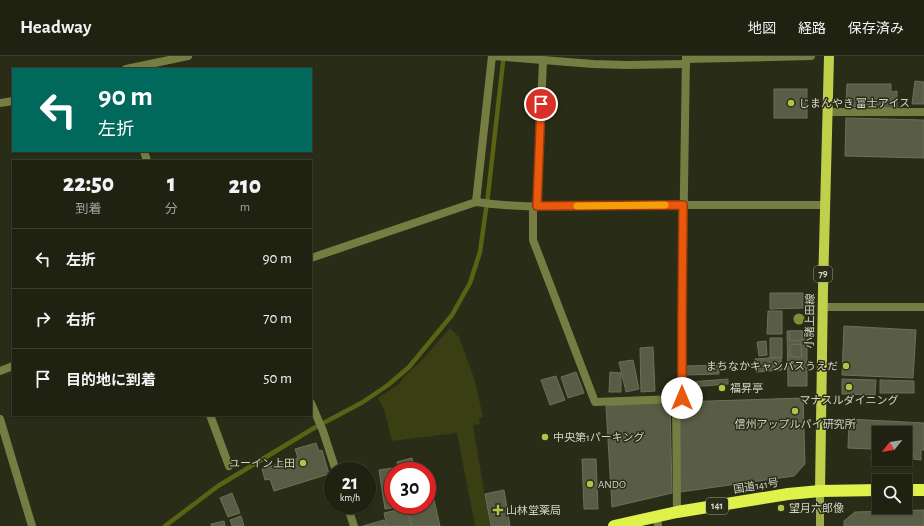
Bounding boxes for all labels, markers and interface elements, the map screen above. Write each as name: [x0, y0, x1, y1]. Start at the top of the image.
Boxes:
text: Headway: [20, 18, 91, 37]
text: 地図: [748, 22, 776, 36]
text: 経路: [798, 22, 826, 36]
text: 保存済み: [848, 22, 904, 36]
text: 90 m: [98, 83, 153, 111]
icon: left: [32, 84, 84, 136]
pin: [524, 87, 558, 121]
icon: arrive: [530, 93, 552, 115]
marker: じまんやき 富士アイス: [786, 98, 796, 108]
place label: じまんやき 富士アイス: [799, 98, 910, 109]
text: 左折: [98, 121, 134, 139]
text: 22:50: [63, 172, 114, 196]
text: 1: [167, 172, 176, 196]
text: 210: [229, 174, 261, 198]
text: m: [240, 201, 250, 214]
text: 到着: [75, 203, 101, 216]
text: 分: [165, 203, 178, 216]
icon: left: [32, 248, 54, 270]
text: 90 m: [263, 251, 292, 266]
text: 左折: [66, 253, 96, 268]
road number: 79: [814, 266, 832, 282]
street label: 小諸上田線: [803, 293, 816, 349]
icon: right: [32, 308, 54, 330]
text: 70 m: [263, 311, 292, 326]
text: 右折: [66, 313, 96, 328]
place label: まちなかキャンパスうえだ: [706, 360, 838, 372]
marker: まちなかキャンパスうえだ: [841, 361, 851, 371]
icon: arrive: [32, 368, 54, 390]
text: 50 m: [263, 371, 292, 386]
text: 目的地に到着: [66, 373, 156, 388]
position arrow: [661, 377, 703, 419]
marker: マナスルダイニング: [844, 382, 854, 392]
marker: 福昇亭: [717, 383, 727, 393]
place label: 福昇亭: [730, 383, 763, 394]
place label: マナスルダイニング: [800, 394, 899, 406]
marker: 信州アップルパイ研究所: [790, 406, 800, 416]
place label: 信州アップルパイ研究所: [735, 418, 856, 430]
north arrow: [872, 426, 912, 466]
map controls: [872, 426, 912, 514]
place label: 中央第1パーキング: [553, 431, 644, 443]
marker: 中央第1パーキング: [540, 432, 550, 442]
place label: ユーイン上田: [229, 458, 295, 469]
marker: ユーイン上田: [298, 458, 308, 468]
speed limit sign: 30: [384, 462, 436, 514]
text: 21: [342, 473, 358, 493]
button: search: [872, 474, 912, 514]
street label: 国道141号: [732, 476, 780, 495]
marker: ANDO: [585, 479, 595, 489]
place label: ANDO: [598, 479, 626, 490]
text: km/h: [340, 493, 360, 503]
road number: 141: [706, 498, 728, 514]
place label: 望月六郎像: [789, 502, 844, 514]
marker: 望月六郎像: [776, 503, 786, 513]
marker: 山林堂薬局: [493, 505, 503, 515]
place label: 山林堂薬局: [506, 505, 561, 516]

